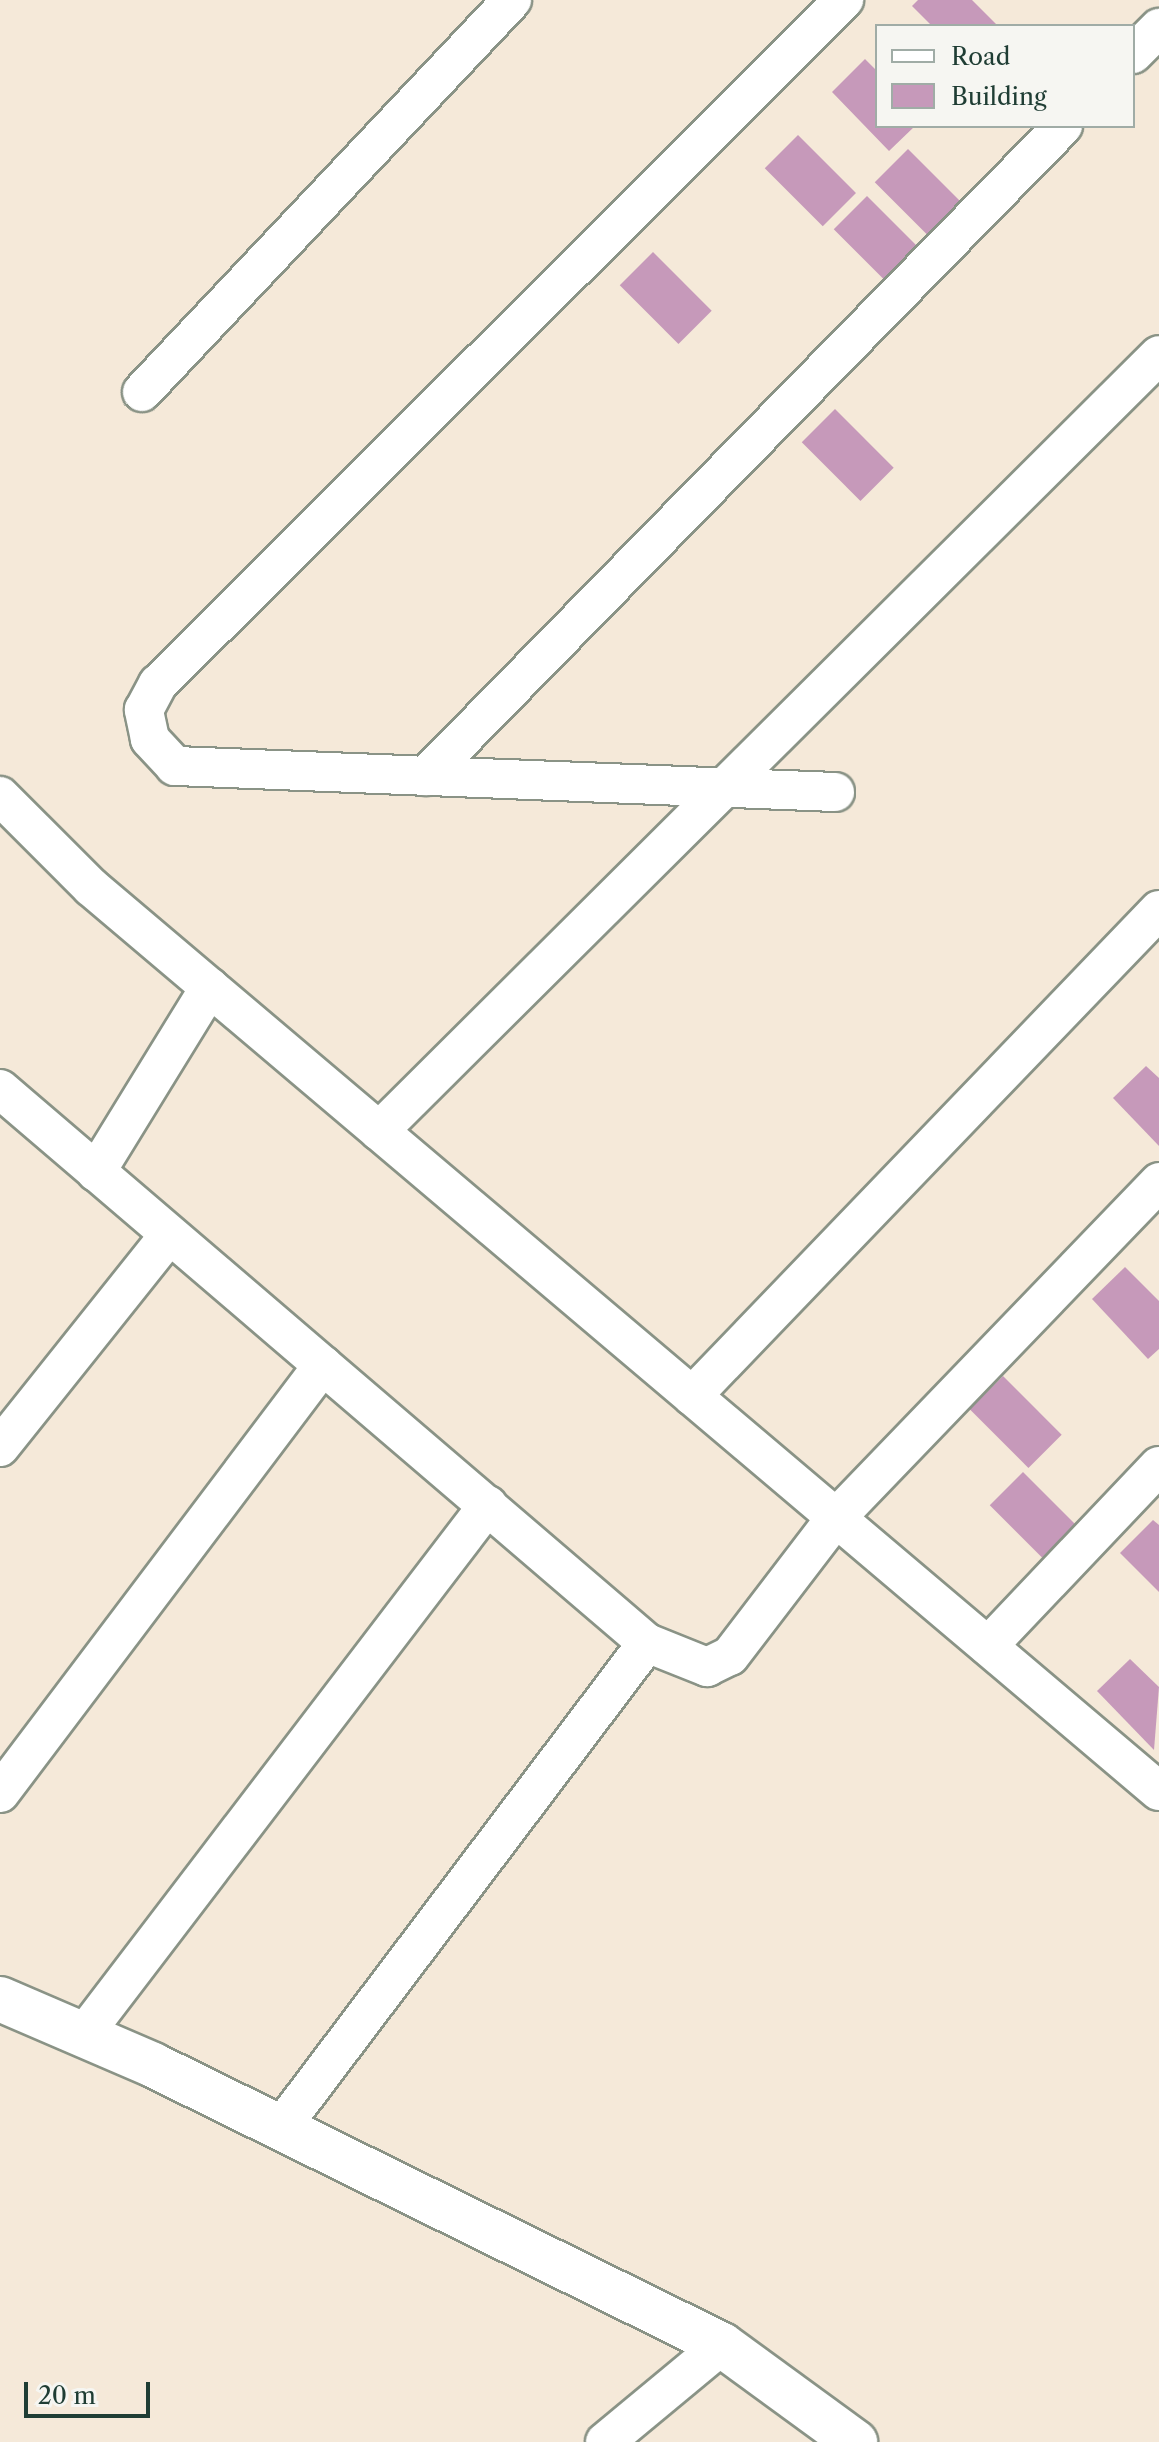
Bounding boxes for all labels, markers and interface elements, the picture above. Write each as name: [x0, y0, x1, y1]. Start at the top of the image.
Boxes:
legend: [875, 24, 1135, 128]
text: Road: [951, 42, 1010, 71]
text: Building: [951, 82, 1047, 111]
scale bar: [28, 2366, 154, 2416]
text: 20 m: [38, 2381, 96, 2410]

